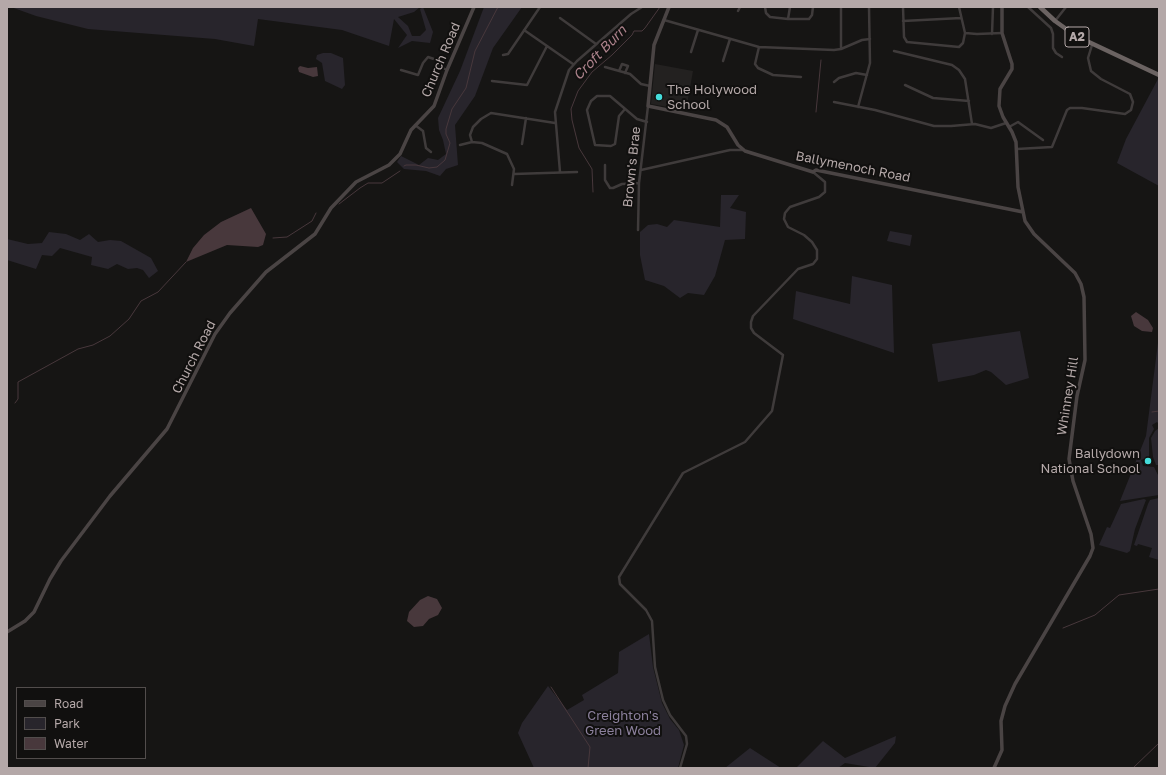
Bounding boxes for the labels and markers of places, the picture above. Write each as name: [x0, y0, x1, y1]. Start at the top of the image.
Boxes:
place label: The Holywood School: [667, 82, 757, 113]
marker: The Holywood School: [654, 92, 664, 102]
place label: Ballydown National School: [1041, 446, 1140, 477]
marker: Ballydown National School: [1143, 456, 1153, 466]

